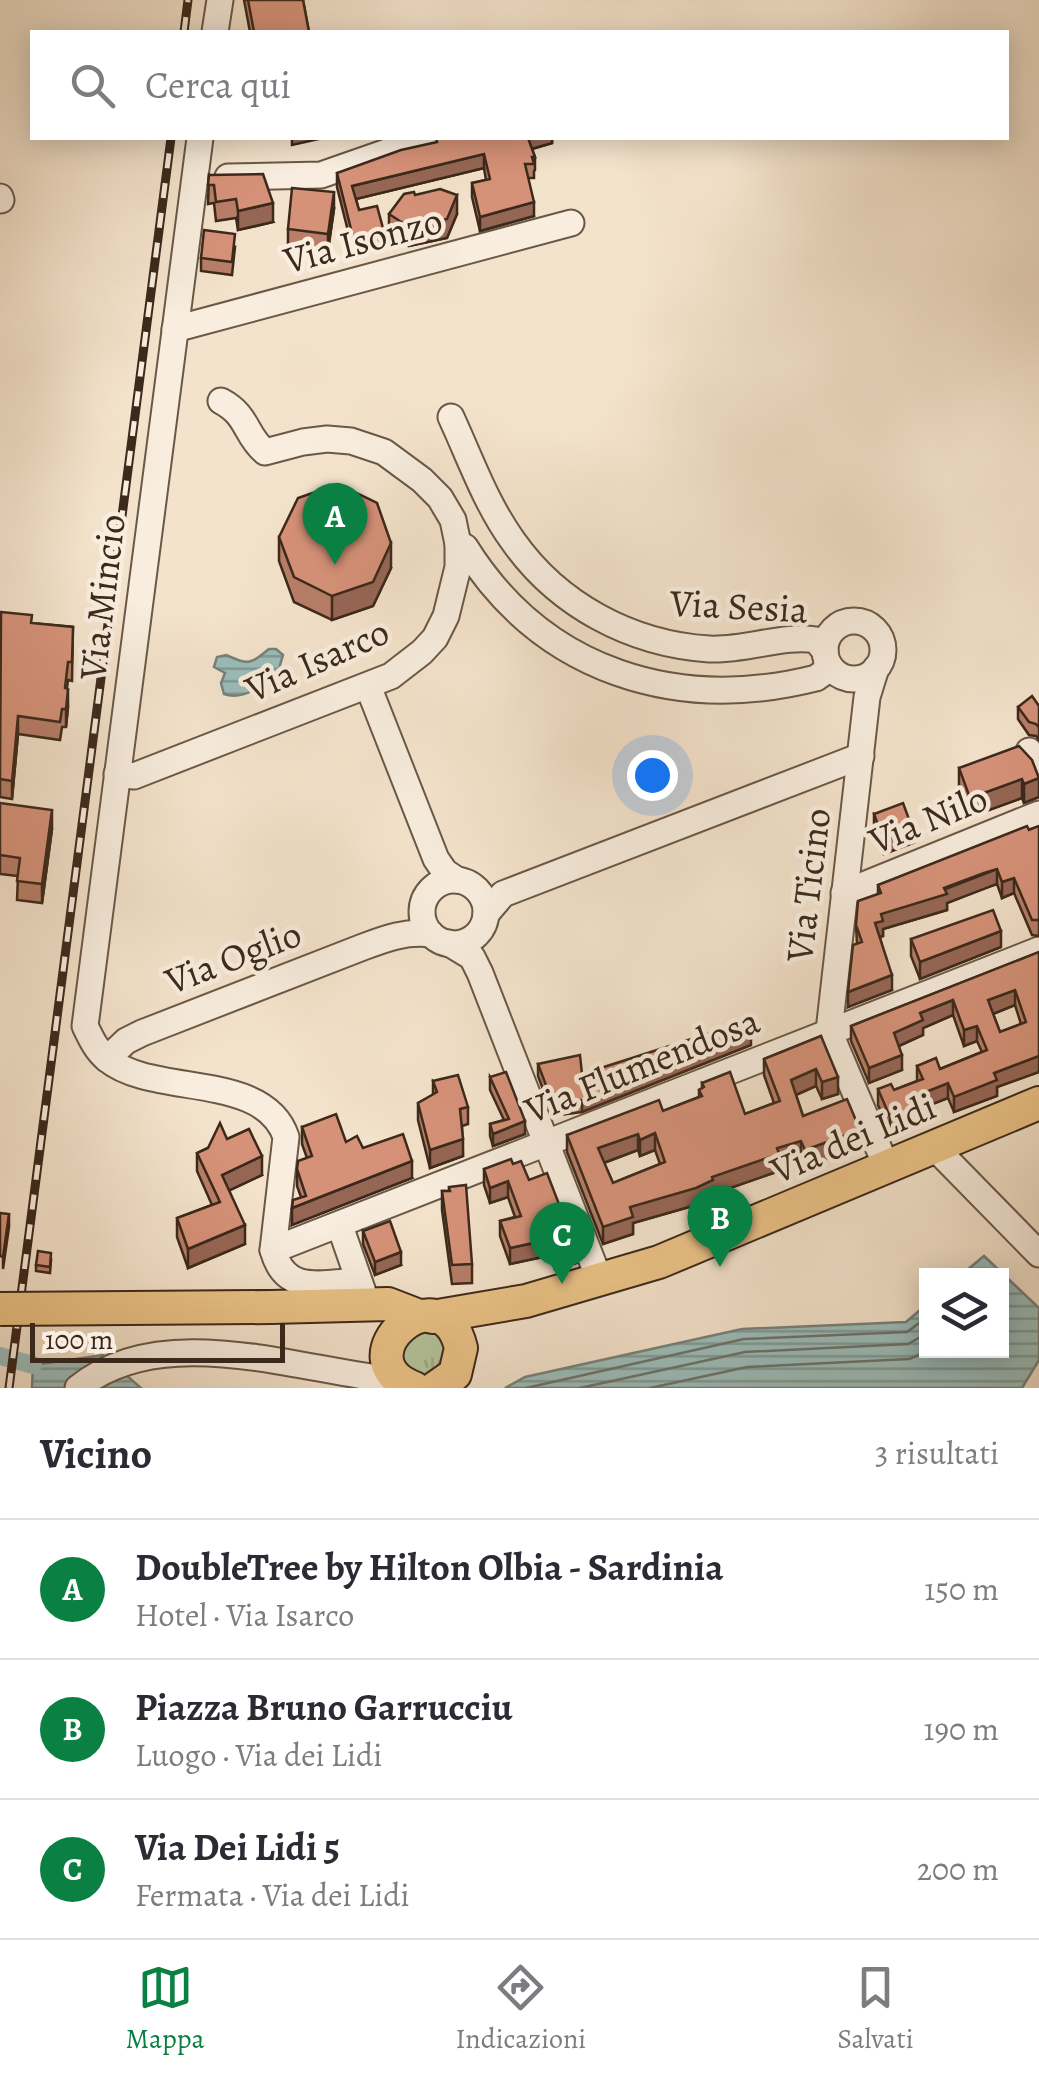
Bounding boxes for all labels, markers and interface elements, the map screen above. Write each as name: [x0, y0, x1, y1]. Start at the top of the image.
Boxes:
search box: [30, 30, 1009, 140]
icon: search: [65, 58, 120, 113]
text: Cerca qui: [145, 59, 291, 111]
street label: Via Isonzo: [277, 194, 448, 286]
pin: A: [302, 482, 368, 565]
street label: Via Mincio: [66, 511, 138, 684]
street label: Via Sesia: [668, 576, 809, 636]
street label: Via Isarco: [236, 605, 397, 715]
your location: [627, 750, 678, 801]
street label: Via Nilo: [860, 772, 995, 867]
street label: Via Ticino: [773, 805, 843, 966]
street label: Via Oglio: [157, 907, 309, 1007]
street label: Via Flumendosa: [516, 994, 767, 1136]
street label: Via dei Lidi: [762, 1080, 943, 1196]
pin: B: [688, 1184, 752, 1267]
pin: C: [530, 1202, 594, 1284]
map controls: [919, 1268, 1009, 1358]
button: layers: [919, 1268, 1009, 1358]
scale bar: [30, 1318, 285, 1362]
text: 100 m: [45, 1321, 113, 1359]
text: Vicino: [40, 1425, 152, 1482]
text: 3 risultati: [875, 1431, 999, 1475]
text: DoubleTree by Hilton Olbia - Sardinia: [135, 1541, 724, 1593]
text: A: [62, 1567, 83, 1611]
text: 150 m: [924, 1567, 999, 1611]
text: Hotel · Via Isarco: [135, 1593, 354, 1637]
text: Piazza Bruno Garrucciu: [135, 1681, 512, 1733]
text: B: [62, 1707, 83, 1751]
text: 190 m: [923, 1707, 999, 1751]
text: Luogo · Via dei Lidi: [135, 1733, 382, 1777]
text: Via Dei Lidi 5: [135, 1821, 340, 1873]
text: C: [63, 1847, 82, 1891]
text: 200 m: [917, 1847, 999, 1891]
text: Fermata · Via dei Lidi: [135, 1873, 409, 1917]
tab: Mappa: [125, 1960, 205, 2058]
tab: Indicazioni: [456, 1960, 586, 2058]
tab: Salvati: [837, 1960, 914, 2058]

